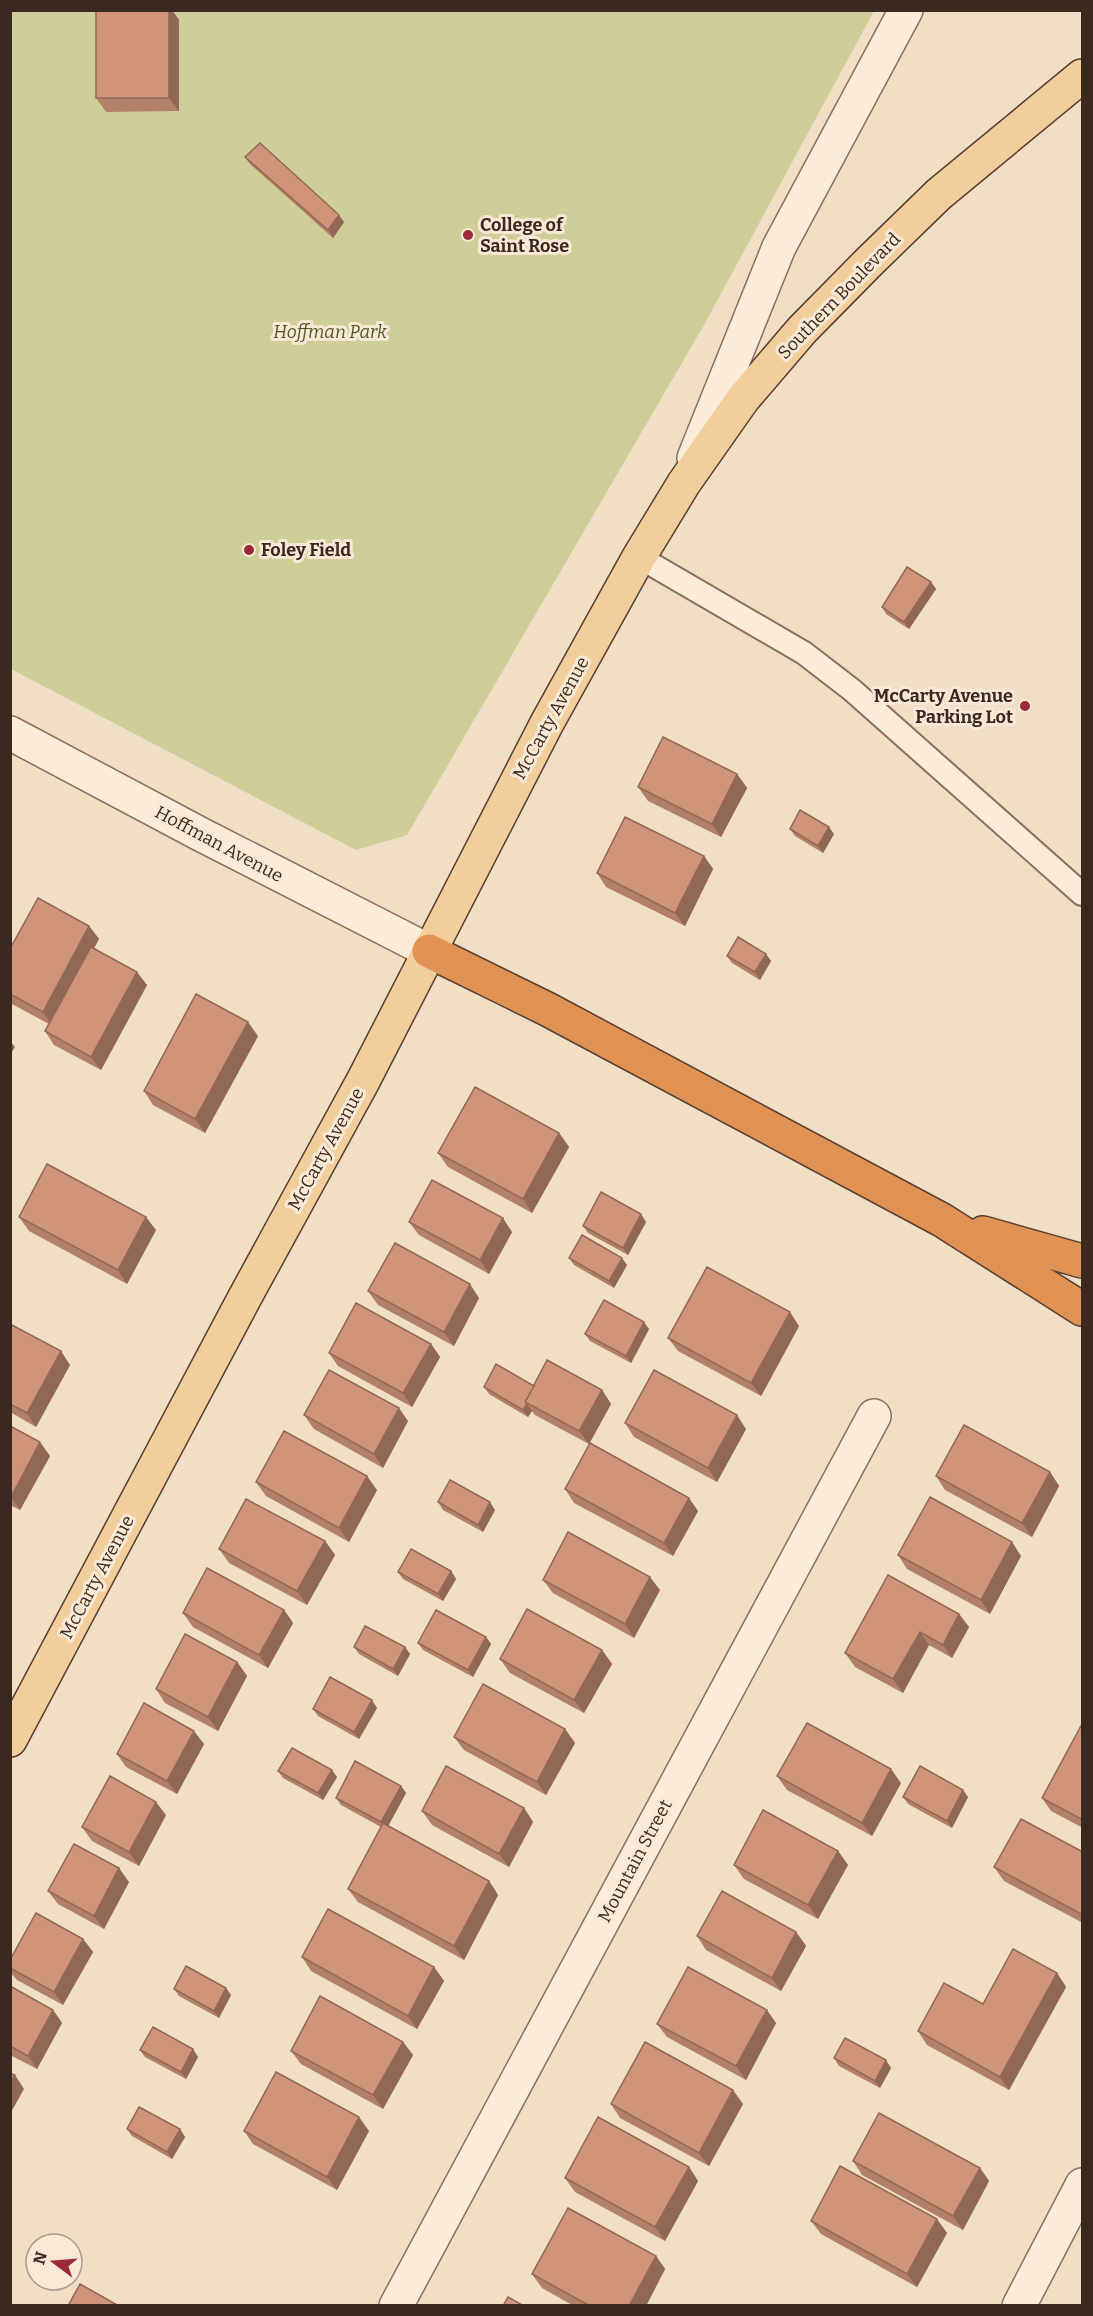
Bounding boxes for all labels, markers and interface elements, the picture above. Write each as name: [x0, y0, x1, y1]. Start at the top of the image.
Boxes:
place label: College of Saint Rose: [480, 214, 569, 257]
marker: College of Saint Rose: [461, 228, 475, 242]
street label: Southern Boulevard: [773, 228, 905, 364]
park label: Hoffman Park: [273, 321, 387, 343]
place label: Foley Field: [261, 539, 351, 561]
marker: Foley Field: [242, 543, 256, 557]
street label: McCarty Avenue: [508, 653, 594, 783]
place label: McCarty Avenue Parking Lot: [874, 685, 1013, 728]
marker: McCarty Avenue Parking Lot: [1018, 699, 1032, 713]
street label: Hoffman Avenue: [151, 801, 287, 887]
street label: McCarty Avenue: [283, 1084, 369, 1214]
street label: McCarty Avenue: [55, 1511, 139, 1643]
street label: Mountain Street: [593, 1795, 677, 1926]
north arrow: [24, 2232, 84, 2292]
text: N: [29, 2249, 51, 2267]

